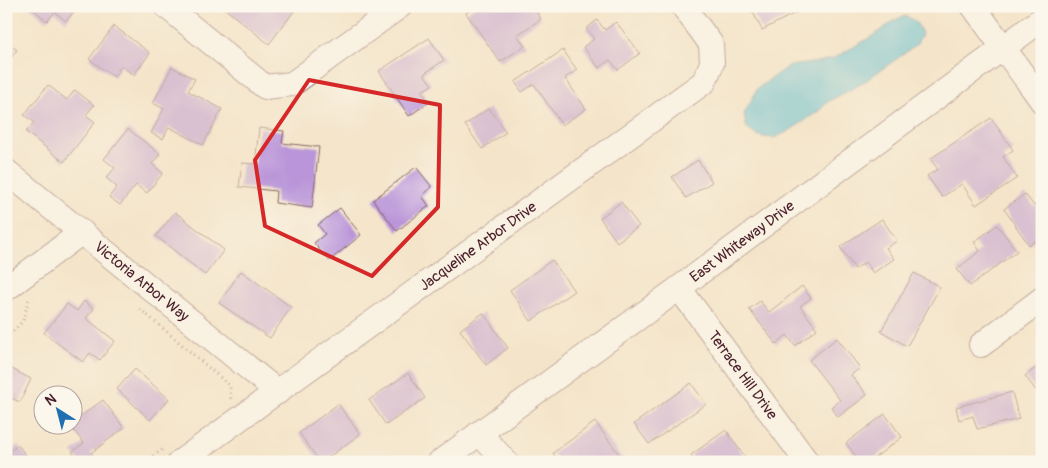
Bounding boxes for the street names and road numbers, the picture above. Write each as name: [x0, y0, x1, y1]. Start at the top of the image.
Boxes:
street label: East Whiteway Drive: [686, 196, 799, 286]
street label: Jacqueline Arbor Drive: [416, 197, 541, 295]
street label: Victoria Arbor Way: [90, 237, 194, 326]
street label: Terrace Hill Drive: [704, 327, 782, 424]

